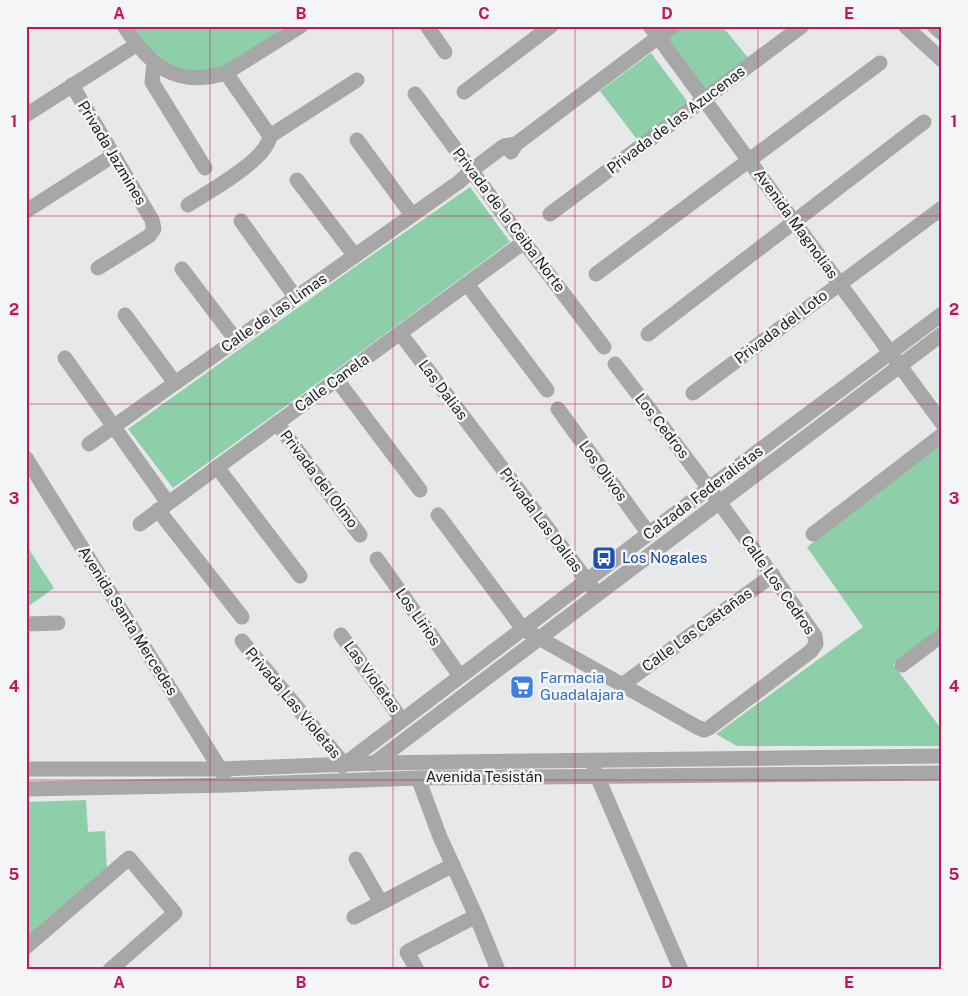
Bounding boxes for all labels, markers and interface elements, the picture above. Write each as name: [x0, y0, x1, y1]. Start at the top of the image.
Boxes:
text: A: [113, 4, 125, 23]
text: B: [296, 4, 307, 23]
text: C: [478, 4, 490, 23]
text: D: [661, 4, 673, 23]
text: E: [844, 4, 854, 23]
street label: Privada de las Azucenas: [603, 62, 748, 177]
street label: Privada Jazmines: [75, 98, 150, 208]
text: 1: [11, 112, 17, 131]
text: 1: [951, 112, 957, 131]
street label: Privada de la Ceiba Norte: [450, 144, 569, 295]
street label: Avenida Magnolias: [751, 166, 842, 282]
street label: Calle de las Limas: [218, 270, 330, 355]
street label: Privada del Loto: [731, 286, 830, 367]
text: 2: [9, 300, 19, 319]
text: 2: [949, 300, 959, 319]
street label: Calle Canela: [291, 350, 372, 415]
street label: Las Dalias: [415, 356, 471, 423]
street label: Los Cedros: [632, 390, 693, 462]
street label: Privada del Olmo: [277, 426, 362, 531]
street label: Los Olivos: [576, 437, 631, 504]
street label: Calzada Federalistas: [640, 442, 766, 543]
street label: Privada Las Dalias: [497, 464, 586, 575]
text: 3: [9, 489, 19, 508]
text: 3: [949, 489, 959, 508]
street label: Calle Los Cedros: [738, 532, 819, 637]
street label: Avenida Santa Mercedes: [76, 543, 181, 698]
bus stop icon: Los Nogales: [591, 545, 617, 571]
place label: Los Nogales: [622, 549, 707, 566]
street label: Calle Las Castañas: [639, 584, 755, 675]
street label: Los Lirios: [393, 585, 444, 649]
street label: Las Violetas: [341, 638, 404, 716]
street label: Privada Las Violetas: [242, 644, 345, 762]
place label: Farmacia Guadalajara: [540, 669, 624, 703]
supermarket icon: Farmacia Guadalajara: [509, 674, 535, 700]
text: 4: [9, 677, 20, 696]
text: 4: [949, 677, 960, 696]
street label: Avenida Tesistán: [426, 768, 542, 785]
text: 5: [9, 865, 20, 884]
text: 5: [949, 865, 960, 884]
text: A: [113, 973, 125, 992]
text: B: [296, 973, 307, 992]
text: C: [478, 973, 490, 992]
text: D: [661, 973, 673, 992]
text: E: [844, 973, 854, 992]

